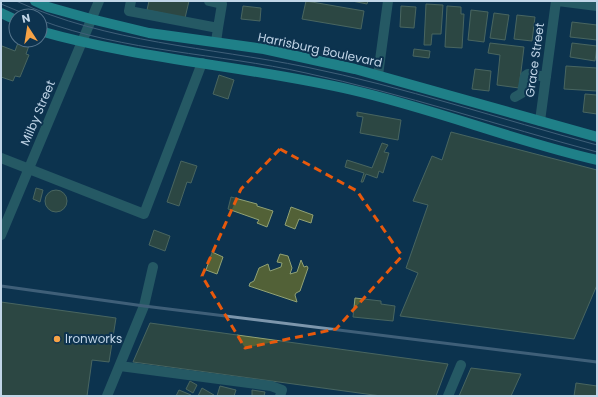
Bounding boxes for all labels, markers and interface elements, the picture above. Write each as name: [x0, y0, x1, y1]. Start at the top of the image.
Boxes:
north arrow: [8, 8, 48, 48]
text: N: [20, 10, 32, 27]
street label: Grace Street: [521, 22, 548, 98]
street label: Harrisburg Boulevard: [256, 28, 384, 71]
street label: Milby Street: [16, 78, 59, 148]
place label: Ironworks: [65, 330, 122, 347]
marker: Ironworks: [52, 334, 62, 344]

